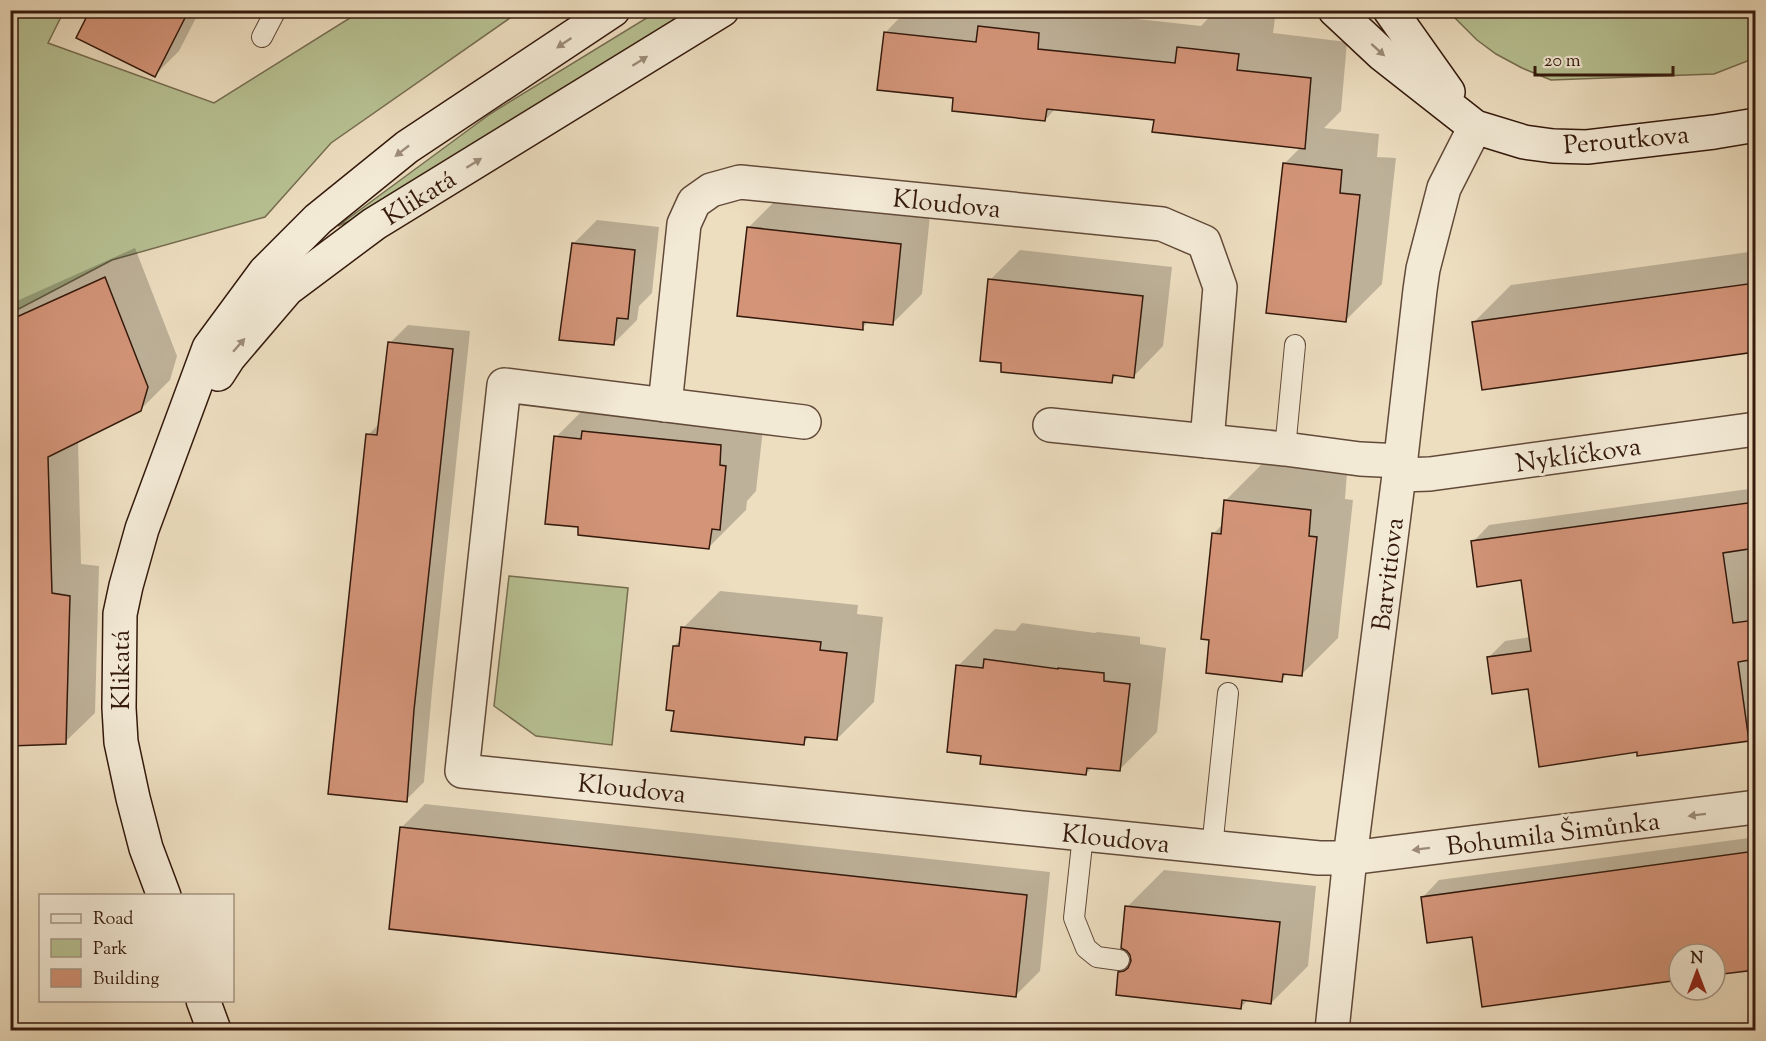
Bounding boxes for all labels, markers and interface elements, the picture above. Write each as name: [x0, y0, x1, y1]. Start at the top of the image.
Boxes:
one-way arrow: [557, 37, 573, 49]
scale bar: [1535, 39, 1673, 77]
one-way arrow: [1370, 43, 1385, 56]
text: 20 m: [1544, 49, 1581, 75]
one-way arrow: [632, 55, 648, 66]
street label: Peroutkova: [1562, 118, 1691, 165]
one-way arrow: [394, 145, 410, 157]
one-way arrow: [466, 157, 482, 168]
street label: Klikatá: [376, 162, 464, 236]
street label: Kloudova: [891, 181, 1003, 230]
one-way arrow: [232, 338, 245, 353]
street label: Nyklíčkova: [1513, 429, 1644, 484]
street label: Barvitiova: [1364, 516, 1415, 633]
street label: Klikatá: [104, 630, 141, 710]
street label: Kloudova: [576, 766, 688, 815]
street label: Bohumila Šimůnka: [1444, 804, 1662, 867]
one-way arrow: [1688, 810, 1707, 819]
street label: Kloudova: [1060, 816, 1172, 865]
one-way arrow: [1411, 845, 1430, 854]
legend: [39, 894, 234, 1002]
text: Road: [93, 907, 133, 933]
text: Park: [93, 937, 128, 963]
north arrow: [1667, 942, 1727, 1002]
text: N: [1691, 948, 1704, 971]
text: Building: [93, 967, 159, 993]

